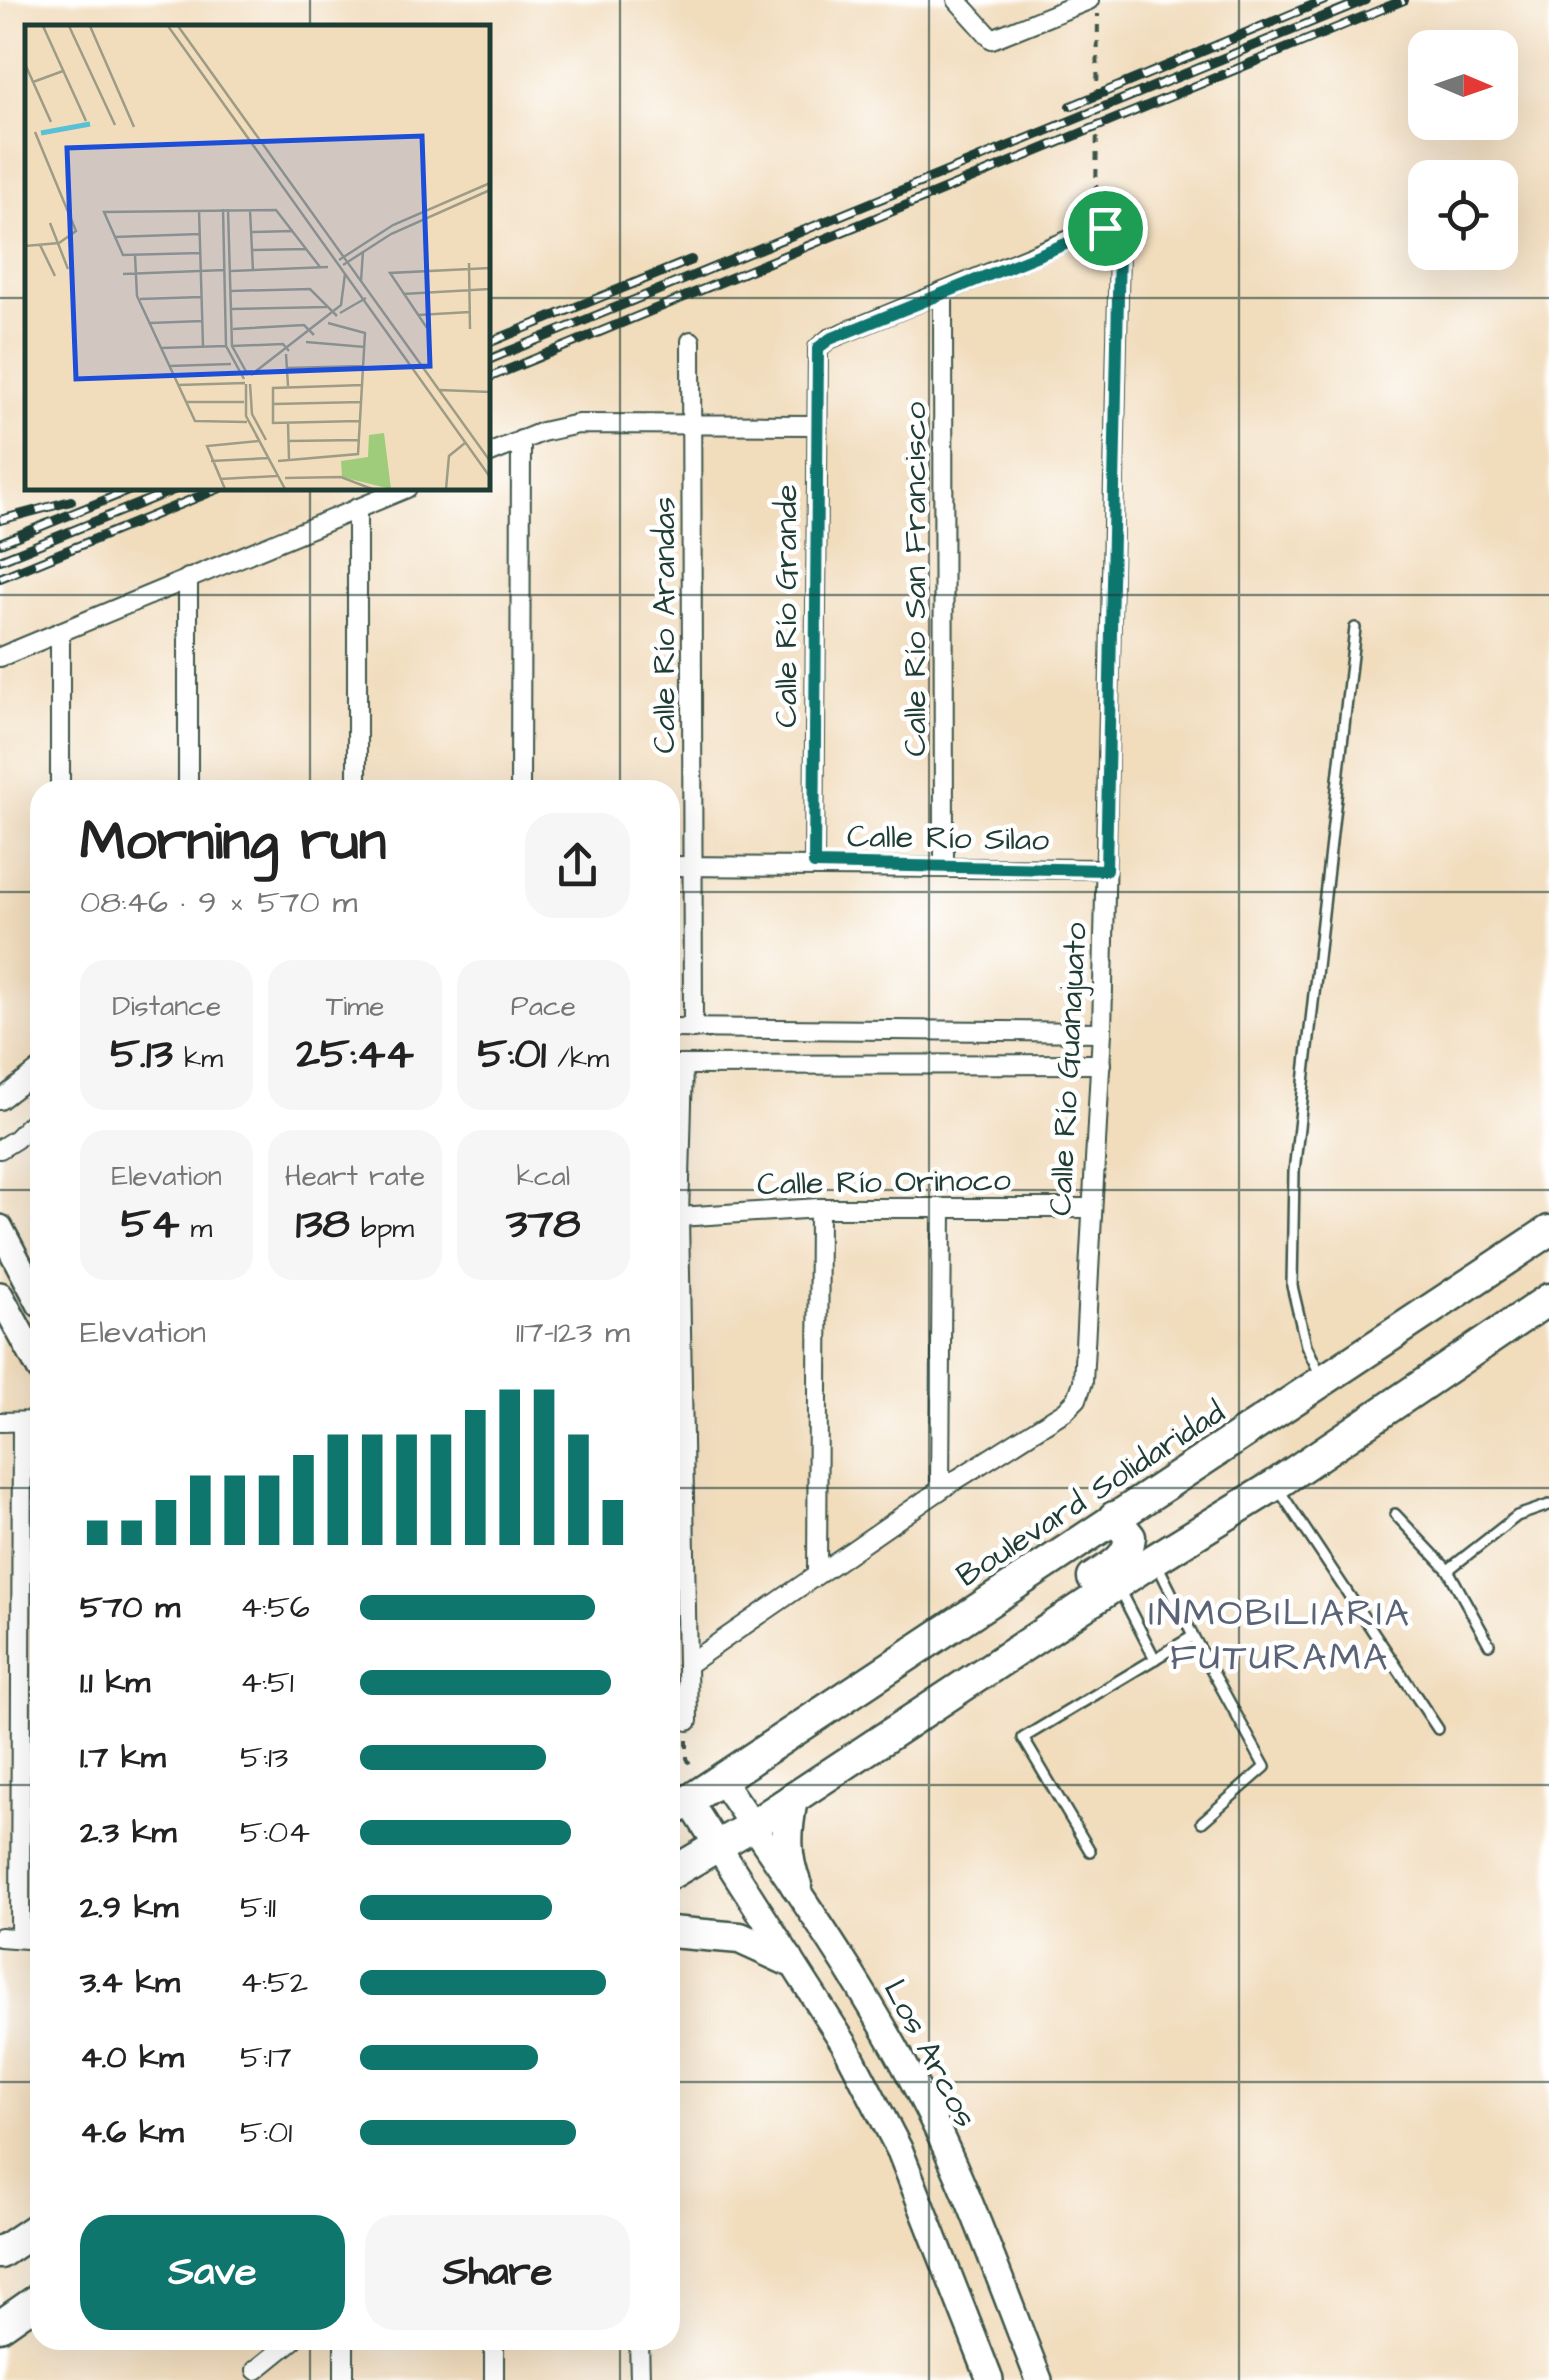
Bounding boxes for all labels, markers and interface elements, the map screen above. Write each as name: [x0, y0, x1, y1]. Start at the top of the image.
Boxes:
inset map: [25, 25, 490, 490]
north arrow: [1408, 30, 1518, 140]
map controls: [1408, 30, 1518, 270]
button: locate: [1408, 160, 1518, 270]
pin: [1063, 186, 1148, 271]
icon: arrive: [1078, 201, 1133, 256]
street label: Calle Río San Francisco: [893, 402, 938, 756]
street label: Calle Río Grande: [764, 484, 809, 728]
street label: Calle Río Arandas: [642, 497, 687, 753]
text: Morning run: [80, 804, 386, 880]
button: share: [525, 813, 630, 918]
street label: Calle Río Silao: [846, 814, 1050, 863]
text: 08:46 · 9 × 570 m: [80, 880, 357, 925]
street label: Calle Río Guanajuato: [1038, 921, 1099, 1217]
text: Distance: [112, 987, 221, 1026]
text: Time: [326, 987, 384, 1026]
text: Pace: [511, 987, 576, 1026]
text: 5.13: [110, 1026, 173, 1084]
text: 25:44: [296, 1026, 414, 1084]
text: 5:01: [478, 1026, 546, 1084]
text: km: [173, 1039, 223, 1078]
text: /km: [546, 1039, 609, 1078]
text: Elevation: [112, 1157, 222, 1196]
text: Heart rate: [285, 1157, 425, 1196]
text: kcal: [517, 1157, 570, 1196]
street label: Calle Río Orinoco: [757, 1158, 1011, 1207]
text: 54: [121, 1196, 179, 1254]
text: 138: [296, 1196, 350, 1254]
text: 378: [506, 1196, 581, 1254]
text: m: [179, 1209, 212, 1248]
text: bpm: [350, 1209, 414, 1248]
text: Elevation: [80, 1310, 206, 1355]
text: 117–123 m: [516, 1310, 630, 1355]
street label: Boulevard Solidaridad: [948, 1390, 1234, 1598]
text: 570 m: [80, 1585, 180, 1630]
text: 4:56: [240, 1585, 310, 1630]
district label: INMOBILIARIA FUTURAMA: [1149, 1588, 1411, 1684]
text: 1.1 km: [80, 1660, 150, 1705]
text: 4:51: [240, 1660, 294, 1705]
text: 1.7 km: [80, 1735, 166, 1780]
text: 5:13: [240, 1735, 288, 1780]
text: 2.3 km: [80, 1810, 176, 1855]
text: 5:04: [240, 1810, 310, 1855]
text: 2.9 km: [80, 1885, 178, 1930]
text: 5:11: [240, 1885, 276, 1930]
text: 3.4 km: [80, 1960, 180, 2005]
text: 4:52: [240, 1960, 308, 2005]
street label: Los Arcos: [872, 1972, 987, 2136]
text: 4.0 km: [80, 2035, 184, 2080]
text: 5:17: [240, 2035, 292, 2080]
text: 4.6 km: [80, 2110, 184, 2155]
text: 5:01: [240, 2110, 292, 2155]
button: Save: [80, 2215, 345, 2330]
button: Share: [365, 2215, 630, 2330]

